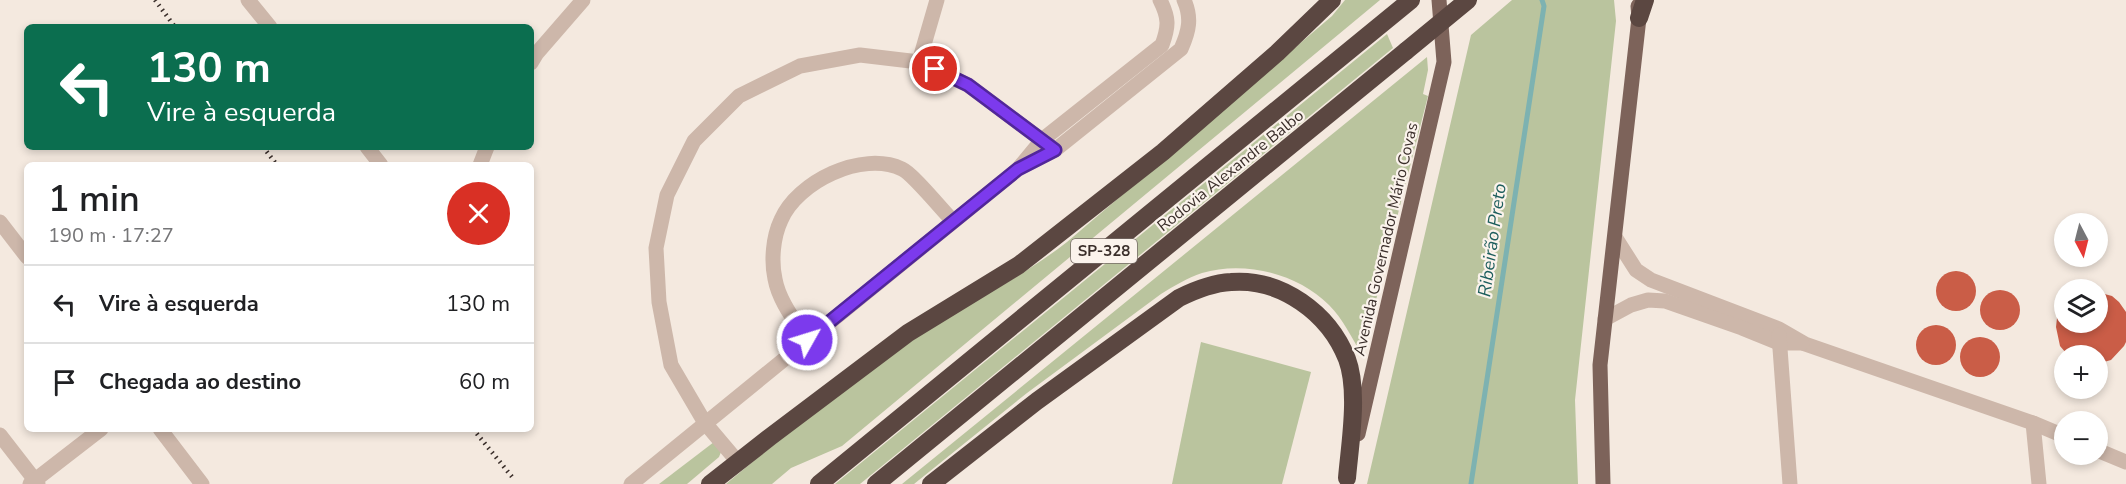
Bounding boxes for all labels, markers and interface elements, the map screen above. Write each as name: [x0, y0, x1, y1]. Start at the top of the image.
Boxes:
text: 130 m: [147, 40, 271, 97]
pin: [909, 43, 960, 94]
icon: left: [48, 48, 126, 126]
icon: arrive: [918, 52, 951, 85]
text: Vire à esquerda: [147, 94, 336, 131]
street label: Rodovia Alexandre Balbo: [1153, 105, 1309, 237]
street label: Avenida Governador Mário Covas: [1348, 120, 1424, 358]
text: 1 min: [48, 175, 140, 224]
button: close: [447, 182, 510, 245]
water label: Ribeirão Preto: [1472, 182, 1512, 298]
north arrow: [2054, 213, 2108, 267]
map controls: [2054, 213, 2108, 465]
text: 190 m · 17:27: [48, 222, 174, 249]
road number: SP-328: [1071, 239, 1137, 263]
button: layers: [2054, 279, 2108, 333]
icon: left: [48, 288, 81, 321]
text: Vire à esquerda: [99, 289, 259, 319]
text: 130 m: [446, 289, 510, 319]
position arrow: [775, 308, 839, 372]
button: +: [2054, 345, 2108, 399]
icon: arrive: [48, 366, 81, 399]
text: Chegada ao destino: [99, 367, 301, 397]
text: 60 m: [459, 367, 510, 397]
button: −: [2054, 411, 2108, 465]

